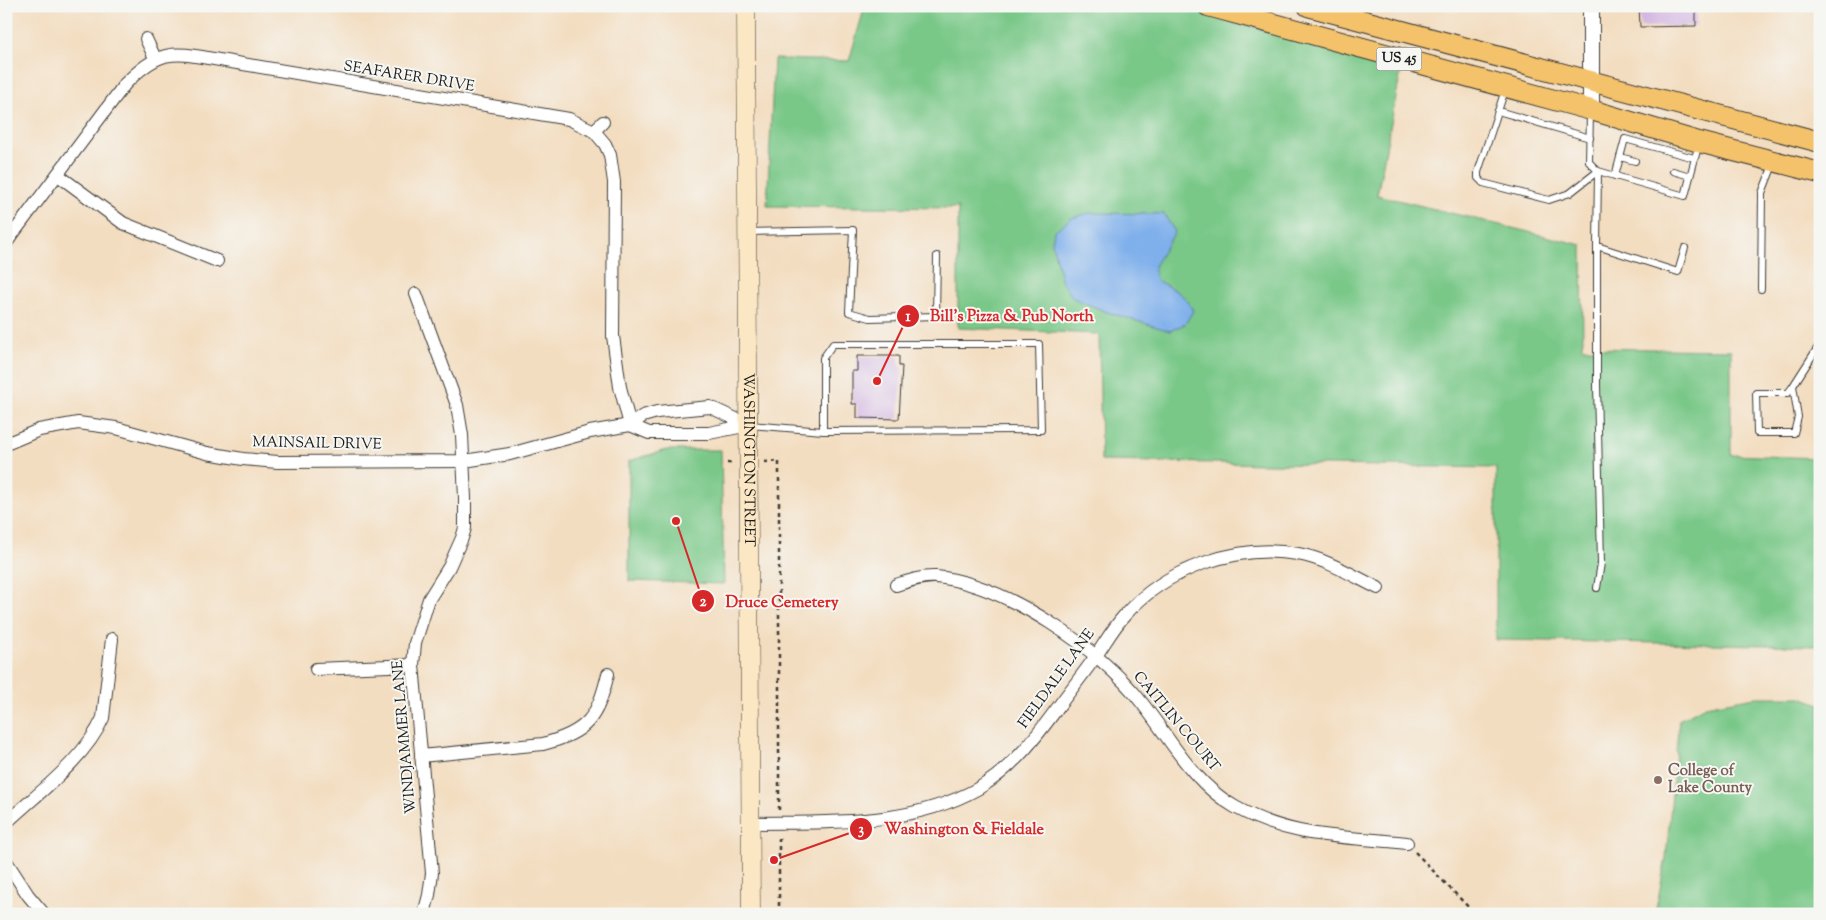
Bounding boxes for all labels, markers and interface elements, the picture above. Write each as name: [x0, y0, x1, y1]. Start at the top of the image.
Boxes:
road number: US 45: [1376, 48, 1422, 70]
street label: SEAFARER DRIVE: [342, 56, 476, 98]
callout: Bill's Pizza & Pub North: [895, 300, 1104, 331]
text: Bill's Pizza & Pub North: [930, 306, 1095, 329]
text: 1: [905, 307, 911, 328]
street label: WASHINGTON STREET: [738, 373, 759, 547]
street label: MAINSAIL DRIVE: [252, 432, 382, 456]
callout: Druce Cemetery: [691, 586, 849, 617]
text: 2: [699, 592, 707, 613]
text: Druce Cemetery: [725, 592, 839, 615]
street label: FIELDALE LANE: [1014, 625, 1100, 733]
street label: WINDJAMMER LANE: [388, 659, 422, 815]
street label: CAITLIN COURT: [1128, 667, 1225, 777]
place label: College of Lake County: [1668, 761, 1752, 799]
marker: College of Lake County: [1652, 774, 1664, 786]
callout: Washington & Fieldale: [849, 813, 1054, 844]
text: Washington & Fieldale: [884, 819, 1045, 842]
text: 3: [858, 820, 864, 841]

